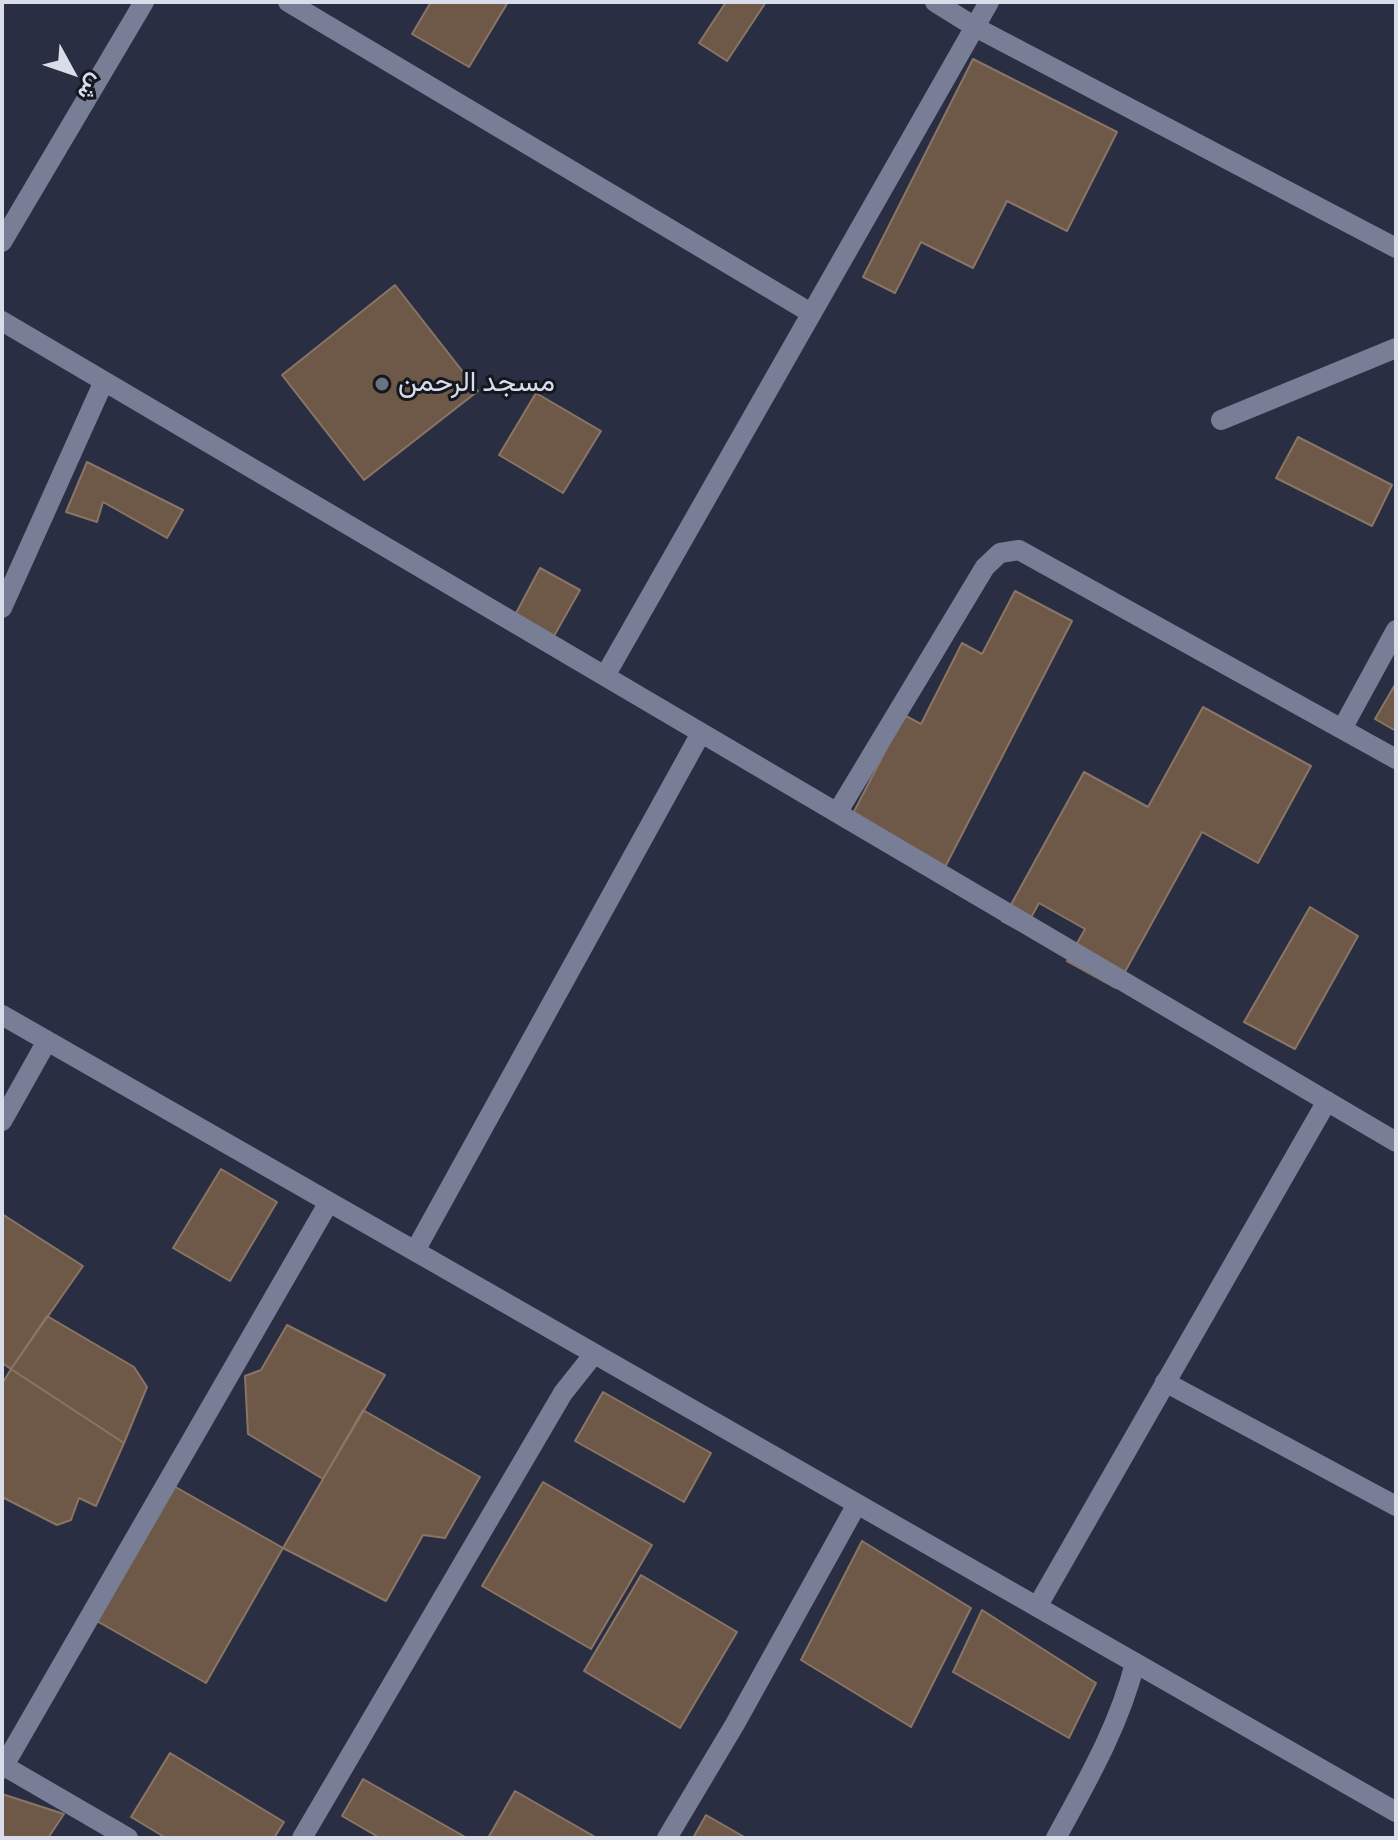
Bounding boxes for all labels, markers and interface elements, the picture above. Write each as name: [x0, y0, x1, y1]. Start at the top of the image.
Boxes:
north arrow: [32, 32, 112, 112]
text: ش: [72, 69, 110, 107]
place label: مسجد الرحمن: [398, 367, 555, 401]
marker: مسجد الرحمن: [373, 375, 391, 393]

